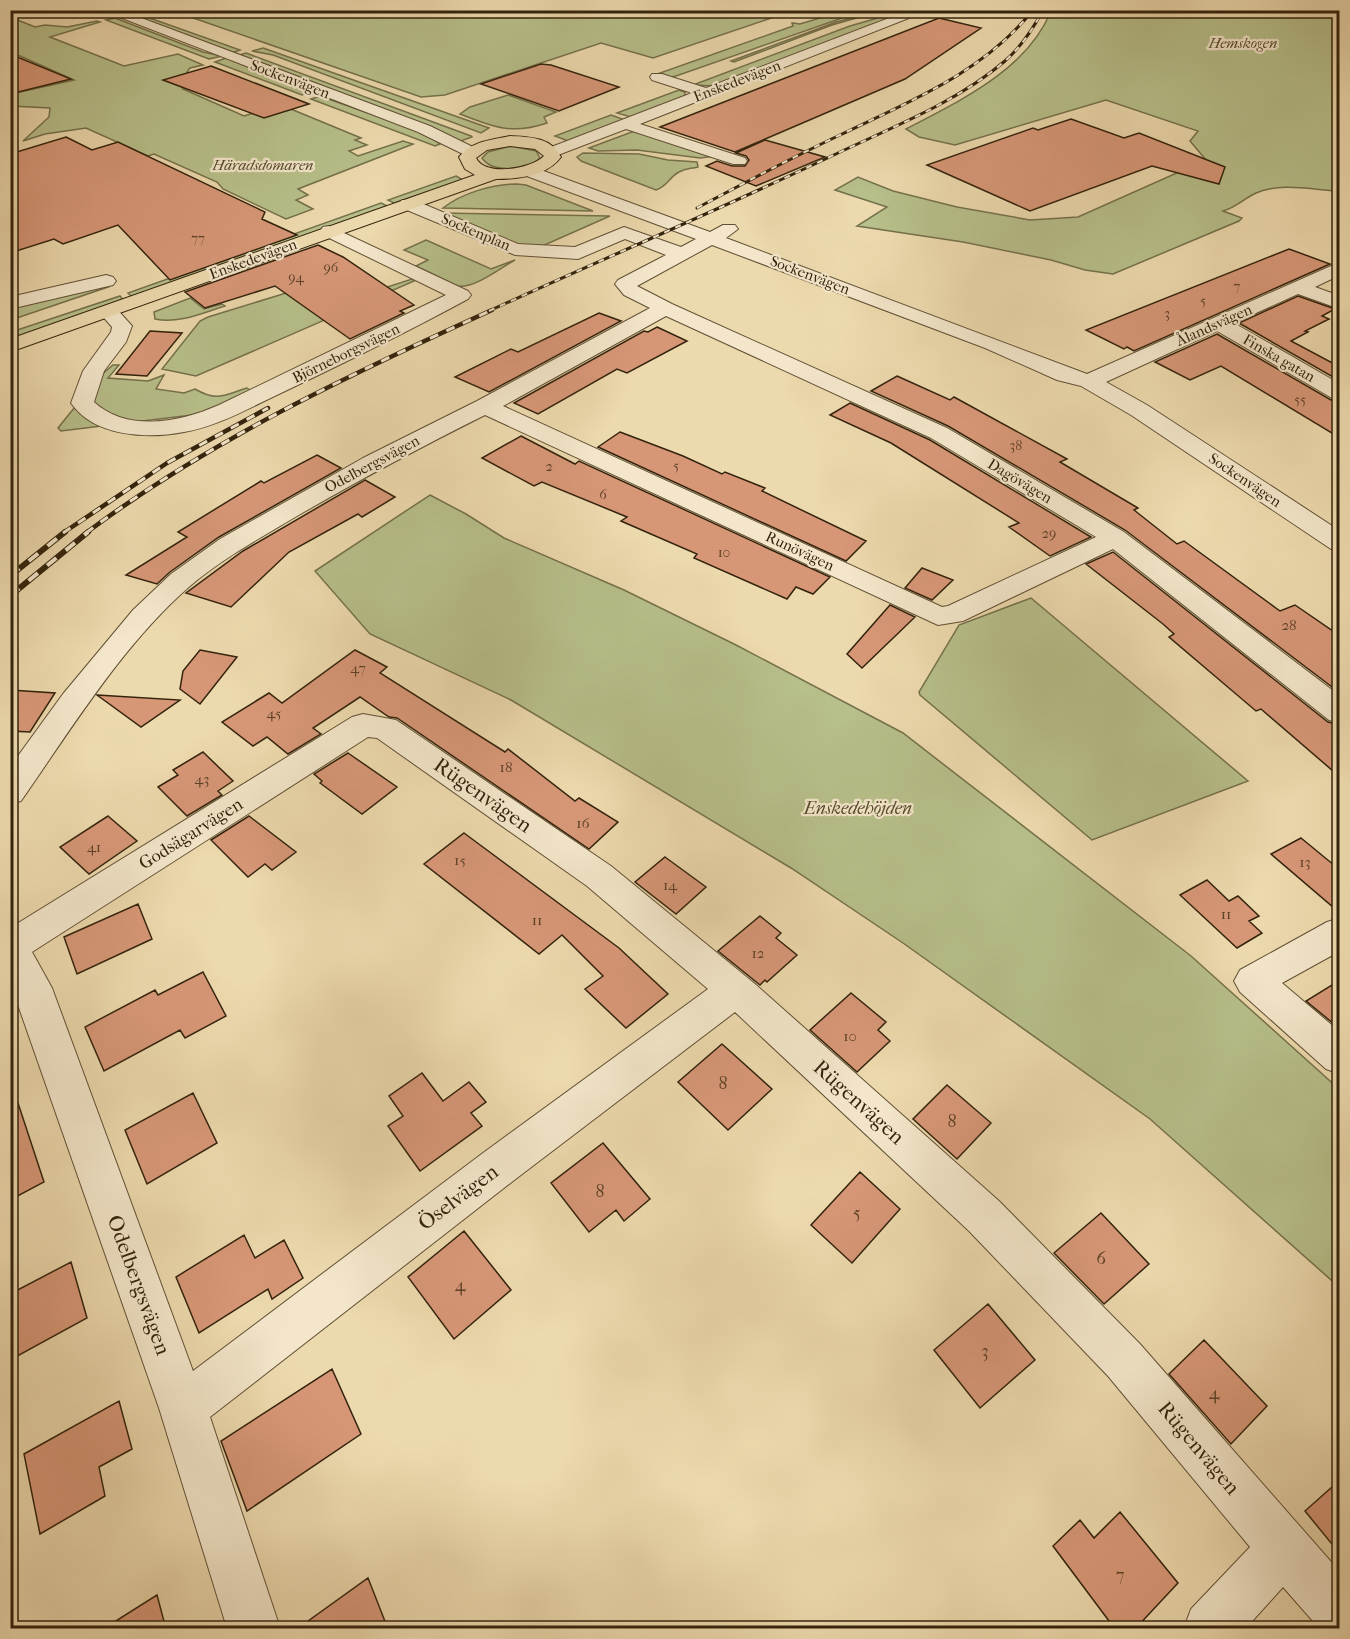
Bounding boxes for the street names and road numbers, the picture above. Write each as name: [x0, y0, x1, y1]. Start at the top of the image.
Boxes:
street label: Sockenvägen: [248, 56, 333, 103]
street label: Enskedevägen: [691, 56, 784, 106]
street label: Sockenplan: [439, 209, 514, 255]
street label: Enskedevägen: [207, 235, 300, 283]
street label: Sockenvägen: [768, 252, 853, 299]
street label: Ålandsvägen: [1172, 300, 1255, 350]
street label: Björneborgsvägen: [289, 319, 403, 387]
street label: Finska gatan: [1240, 330, 1319, 386]
street label: Odelbergsvägen: [321, 431, 423, 497]
street label: Sockenvägen: [1205, 449, 1285, 511]
street label: Dagövägen: [984, 455, 1056, 507]
street label: Runövägen: [763, 527, 837, 575]
street label: Rügenvägen: [429, 752, 537, 838]
street label: Godsägarvägen: [135, 793, 247, 874]
street label: Rügenvägen: [809, 1055, 909, 1149]
street label: Öselvägen: [413, 1159, 503, 1235]
street label: Odelbergsvägen: [103, 1212, 175, 1358]
street label: Rügenvägen: [1153, 1397, 1245, 1499]

